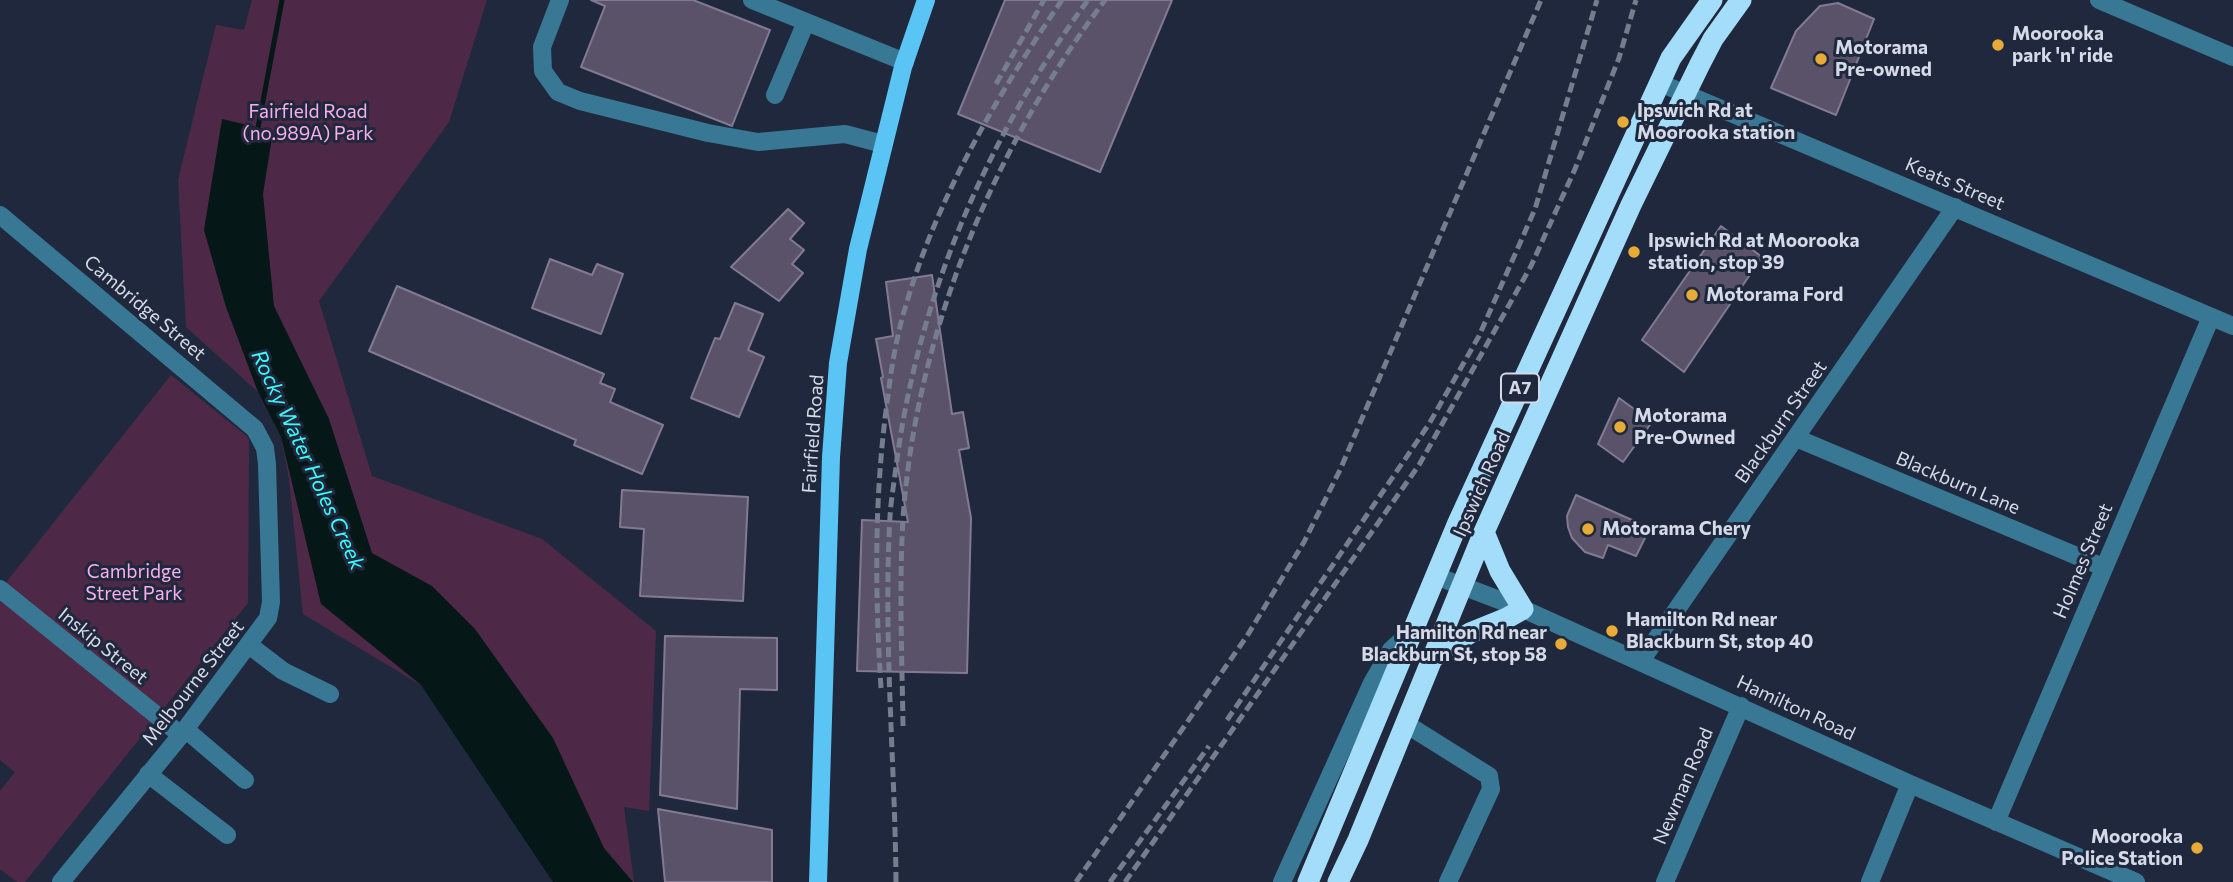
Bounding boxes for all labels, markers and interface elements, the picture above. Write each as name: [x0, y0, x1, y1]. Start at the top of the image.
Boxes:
place label: Moorooka park 'n' ride: [2012, 23, 2113, 67]
place label: Motorama Pre-owned: [1835, 37, 1932, 81]
marker: Moorooka park 'n' ride: [1990, 37, 2006, 53]
marker: Motorama Pre-owned: [1813, 51, 1829, 67]
place label: Ipswich Rd at Moorooka station: [1637, 100, 1795, 144]
park label: Fairfield Road (no.989A) Park: [242, 101, 374, 145]
marker: Ipswich Rd at Moorooka station: [1615, 114, 1631, 130]
street label: Keats Street: [1902, 153, 2008, 215]
place label: Ipswich Rd at Moorooka station, stop 39: [1648, 230, 1860, 274]
marker: Ipswich Rd at Moorooka station, stop 39: [1626, 244, 1642, 260]
street label: Cambridge Street: [80, 251, 210, 365]
place label: Motorama Ford: [1706, 284, 1843, 306]
marker: Motorama Ford: [1684, 287, 1700, 303]
water label: Rocky Water Holes Creek: [246, 346, 370, 574]
street label: Blackburn Street: [1730, 356, 1832, 488]
street label: Fairfield Road: [797, 374, 829, 494]
road number: A7: [1501, 374, 1539, 402]
place label: Motorama Pre-Owned: [1634, 405, 1735, 449]
marker: Motorama Pre-Owned: [1612, 419, 1628, 435]
street label: Ipswich Road: [1449, 428, 1515, 540]
street label: Blackburn Lane: [1893, 447, 2023, 519]
street label: Holmes Street: [2048, 500, 2118, 622]
place label: Motorama Chery: [1602, 518, 1751, 540]
marker: Motorama Chery: [1580, 521, 1596, 537]
park label: Cambridge Street Park: [85, 561, 183, 605]
street label: Inskip Street: [54, 603, 152, 689]
place label: Hamilton Rd near Blackburn St, stop 40: [1626, 609, 1813, 653]
street label: Melbourne Street: [137, 616, 249, 750]
place label: Hamilton Rd near Blackburn St, stop 58: [1361, 622, 1547, 666]
marker: Hamilton Rd near Blackburn St, stop 40: [1604, 623, 1620, 639]
marker: Hamilton Rd near Blackburn St, stop 58: [1553, 636, 1569, 652]
street label: Hamilton Road: [1733, 671, 1859, 745]
street label: Newman Road: [1648, 724, 1718, 848]
place label: Moorooka Police Station: [2061, 826, 2183, 870]
marker: Moorooka Police Station: [2189, 840, 2205, 856]

